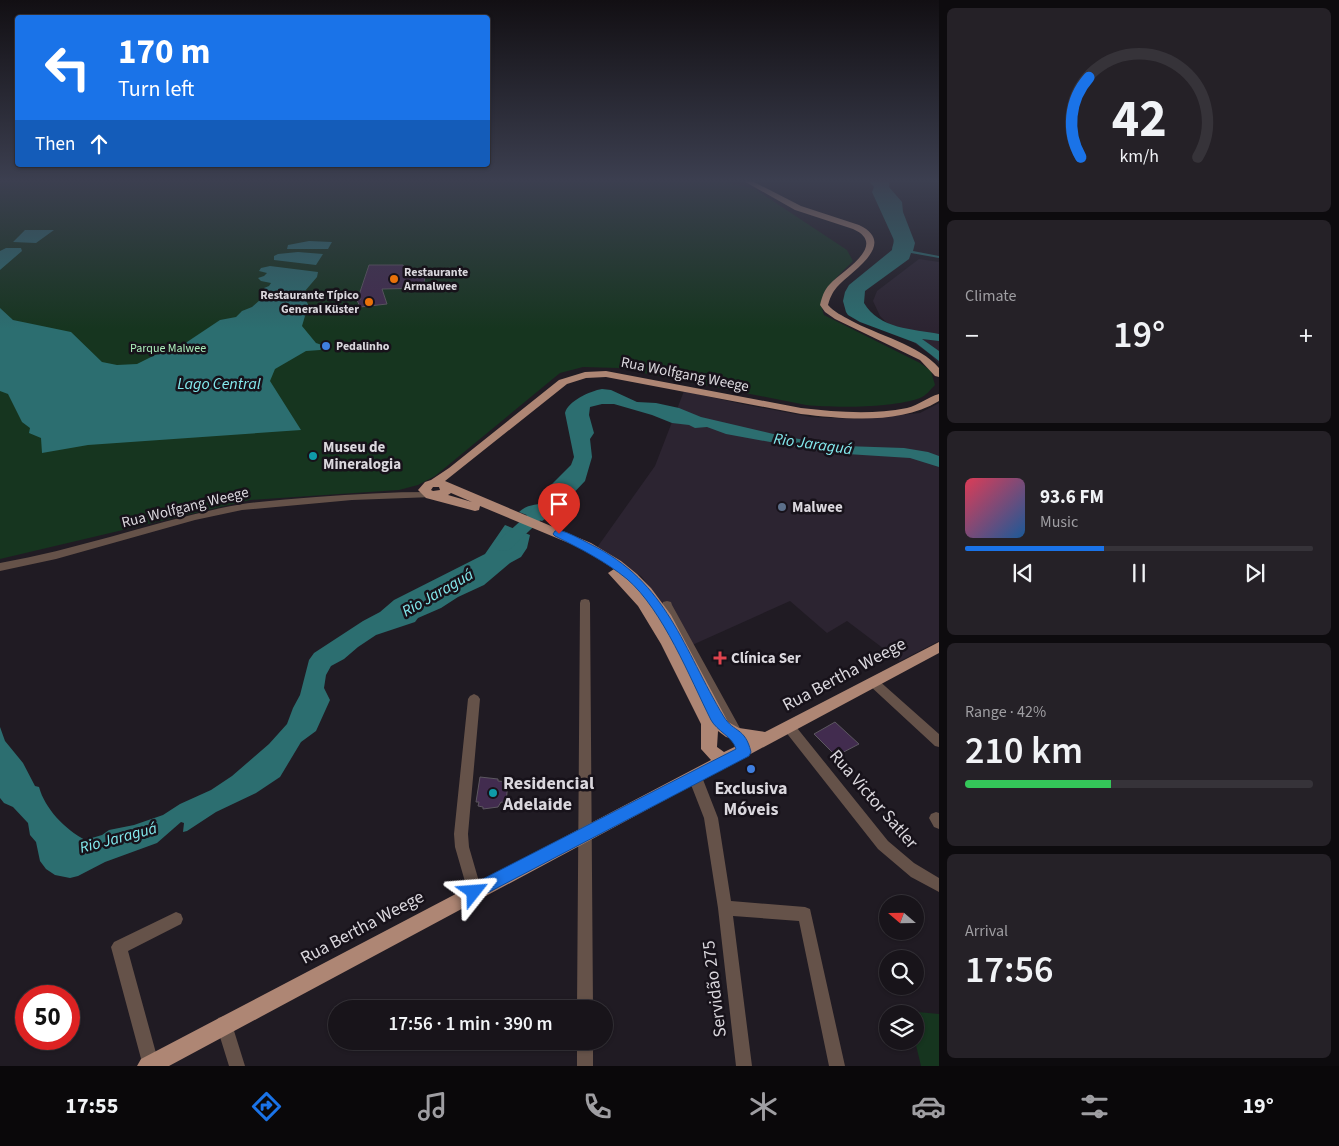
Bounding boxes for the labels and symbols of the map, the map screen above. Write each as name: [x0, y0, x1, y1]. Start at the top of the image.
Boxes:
place label: Restaurante Armalwee: [403, 264, 468, 295]
marker: Restaurante Armalwee: [388, 273, 400, 285]
place label: Restaurante Típico General Küster: [260, 287, 359, 318]
marker: Restaurante Típico General Küster: [363, 296, 375, 308]
place label: Pedalinho: [336, 338, 390, 355]
park label: Parque Malwee: [130, 340, 206, 357]
marker: Pedalinho: [320, 340, 332, 352]
street label: Rua Wolfgang Weege: [619, 352, 751, 397]
water label: Lago Central: [177, 373, 261, 395]
water label: Rio Jaraguá: [772, 428, 854, 460]
place label: Museu de Mineralogia: [323, 437, 401, 475]
marker: Museu de Mineralogia: [307, 450, 319, 462]
street label: Rua Wolfgang Weege: [119, 482, 251, 533]
pin: [538, 483, 580, 534]
place label: Malwee: [792, 497, 843, 518]
marker: Malwee: [776, 501, 788, 513]
water label: Rio Jaraguá: [398, 563, 478, 622]
street label: Rua Bertha Weege: [778, 631, 910, 718]
place label: Clínica Ser: [731, 648, 801, 669]
marker: Clínica Ser: [713, 651, 727, 665]
street label: Rua Victor Satler: [823, 744, 924, 855]
marker: Exclusiva Móveis: [745, 763, 757, 775]
place label: Residencial Adelaide: [502, 771, 594, 817]
place label: Exclusiva Móveis: [714, 776, 788, 822]
marker: Residencial Adelaide: [487, 787, 499, 799]
water label: Rio Jaraguá: [77, 817, 160, 859]
position arrow: [447, 865, 499, 917]
street label: Rua Bertha Weege: [296, 884, 428, 971]
north arrow: [879, 895, 924, 940]
street label: Servidão 275: [696, 939, 733, 1039]
speed limit sign: 50: [15, 985, 80, 1050]

